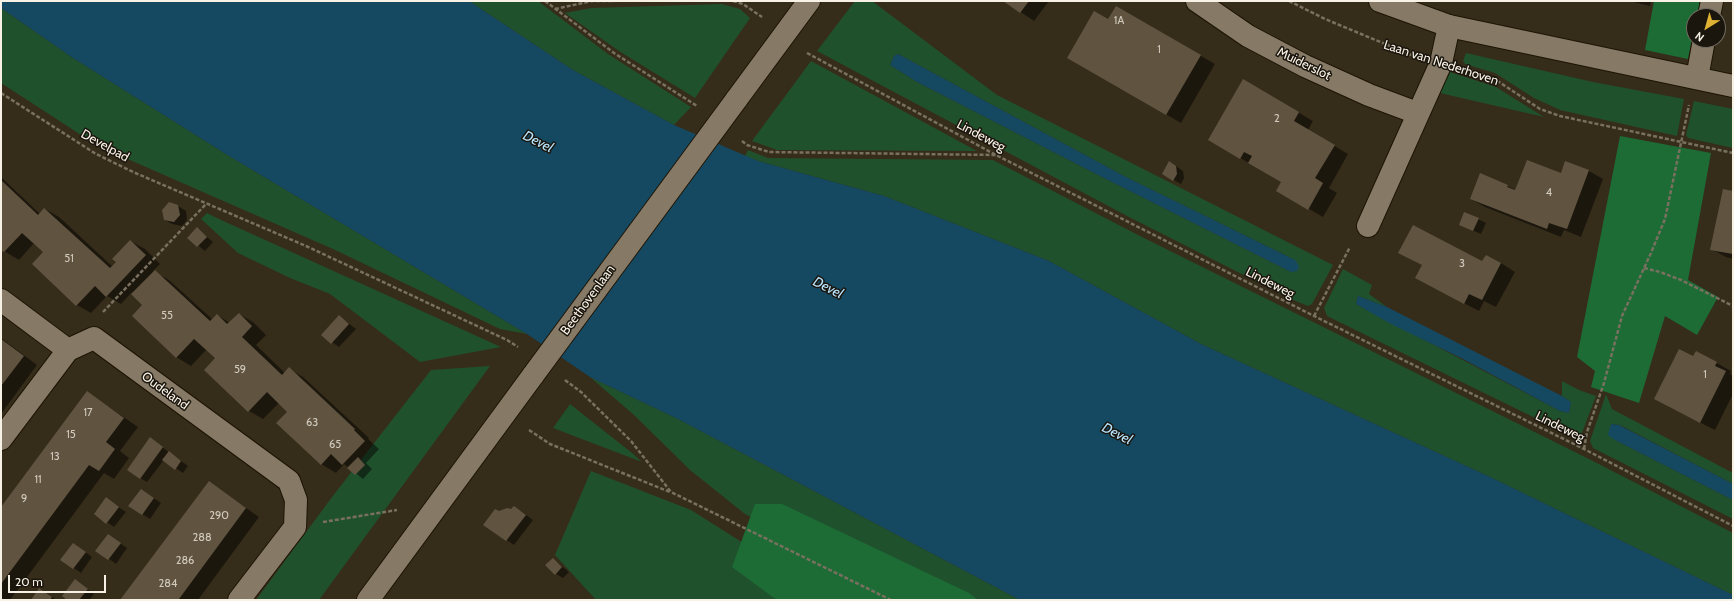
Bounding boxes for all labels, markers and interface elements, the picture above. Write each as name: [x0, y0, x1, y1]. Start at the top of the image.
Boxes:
north arrow: [1686, 8, 1726, 48]
house number: 1A: [1114, 14, 1124, 28]
text: N: [1692, 29, 1707, 45]
street label: Laan van Nederhoven: [1382, 37, 1500, 89]
house number: 1: [1157, 43, 1161, 57]
street label: Muiderslot: [1275, 44, 1333, 84]
house number: 2: [1274, 112, 1280, 126]
street label: Lindeweg: [954, 117, 1008, 155]
street label: Develpad: [78, 126, 132, 166]
water label: Devel: [520, 127, 556, 157]
house number: 4: [1546, 186, 1552, 200]
house number: 51: [64, 252, 74, 266]
house number: 3: [1459, 257, 1465, 271]
street label: Beethovenlaan: [557, 262, 619, 338]
street label: Lindeweg: [1243, 264, 1297, 302]
water label: Devel: [810, 273, 846, 303]
house number: 55: [161, 309, 173, 323]
house number: 59: [234, 363, 246, 377]
house number: 1: [1703, 368, 1707, 382]
street label: Oudeland: [138, 369, 192, 413]
house number: 17: [83, 406, 93, 420]
street label: Lindeweg: [1533, 408, 1587, 446]
house number: 63: [306, 416, 318, 430]
water label: Devel: [1099, 419, 1135, 449]
house number: 15: [66, 428, 76, 442]
house number: 65: [329, 438, 341, 452]
house number: 13: [50, 450, 60, 464]
house number: 11: [34, 473, 42, 487]
house number: 9: [21, 492, 27, 506]
house number: 290: [209, 509, 229, 523]
house number: 288: [192, 531, 212, 545]
house number: 286: [176, 554, 194, 568]
scale bar: [10, 567, 108, 593]
text: 20 m: [15, 574, 43, 589]
house number: 284: [159, 577, 177, 591]

